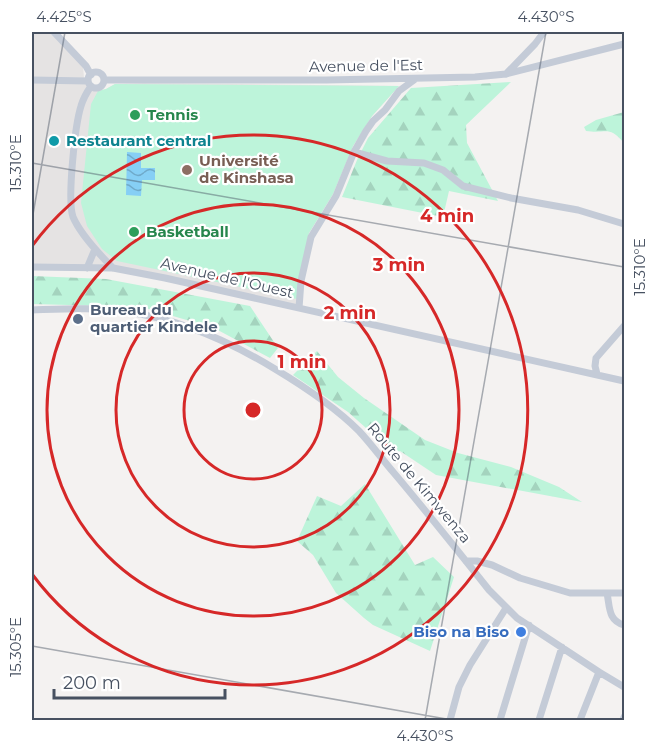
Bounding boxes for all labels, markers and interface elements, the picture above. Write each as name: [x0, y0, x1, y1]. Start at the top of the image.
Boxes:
text: 4.425°S: [36, 7, 92, 26]
text: 4.430°S: [517, 7, 575, 26]
street label: Avenue de l'Est: [309, 55, 423, 76]
place label: Tennis: [147, 105, 198, 124]
marker: Tennis: [128, 108, 142, 122]
place label: Restaurant central: [66, 131, 211, 150]
text: 15.310°E: [6, 134, 25, 192]
marker: Restaurant central: [47, 134, 61, 148]
place label: Université de Kinshasa: [199, 151, 294, 187]
marker: Université de Kinshasa: [180, 163, 194, 177]
text: 4 min: [420, 205, 474, 227]
place label: Basketball: [146, 222, 229, 241]
marker: Basketball: [127, 225, 141, 239]
text: 15.310°E: [630, 238, 649, 296]
street label: Avenue de l'Ouest: [159, 253, 295, 302]
text: 3 min: [372, 254, 425, 276]
place label: Bureau du quartier Kindele: [90, 300, 218, 336]
text: 2 min: [324, 302, 376, 324]
marker: Bureau du quartier Kindele: [71, 312, 85, 326]
text: 1 min: [278, 351, 326, 373]
centre of rings: [243, 400, 263, 420]
street label: Route de Kimwenza: [363, 419, 475, 547]
text: 15.305°E: [6, 617, 25, 677]
place label: Biso na Biso: [413, 622, 509, 641]
marker: Biso na Biso: [514, 625, 528, 639]
scale bar: [54, 662, 225, 700]
text: 200 m: [63, 672, 121, 694]
text: 4.430°S: [396, 726, 454, 745]

